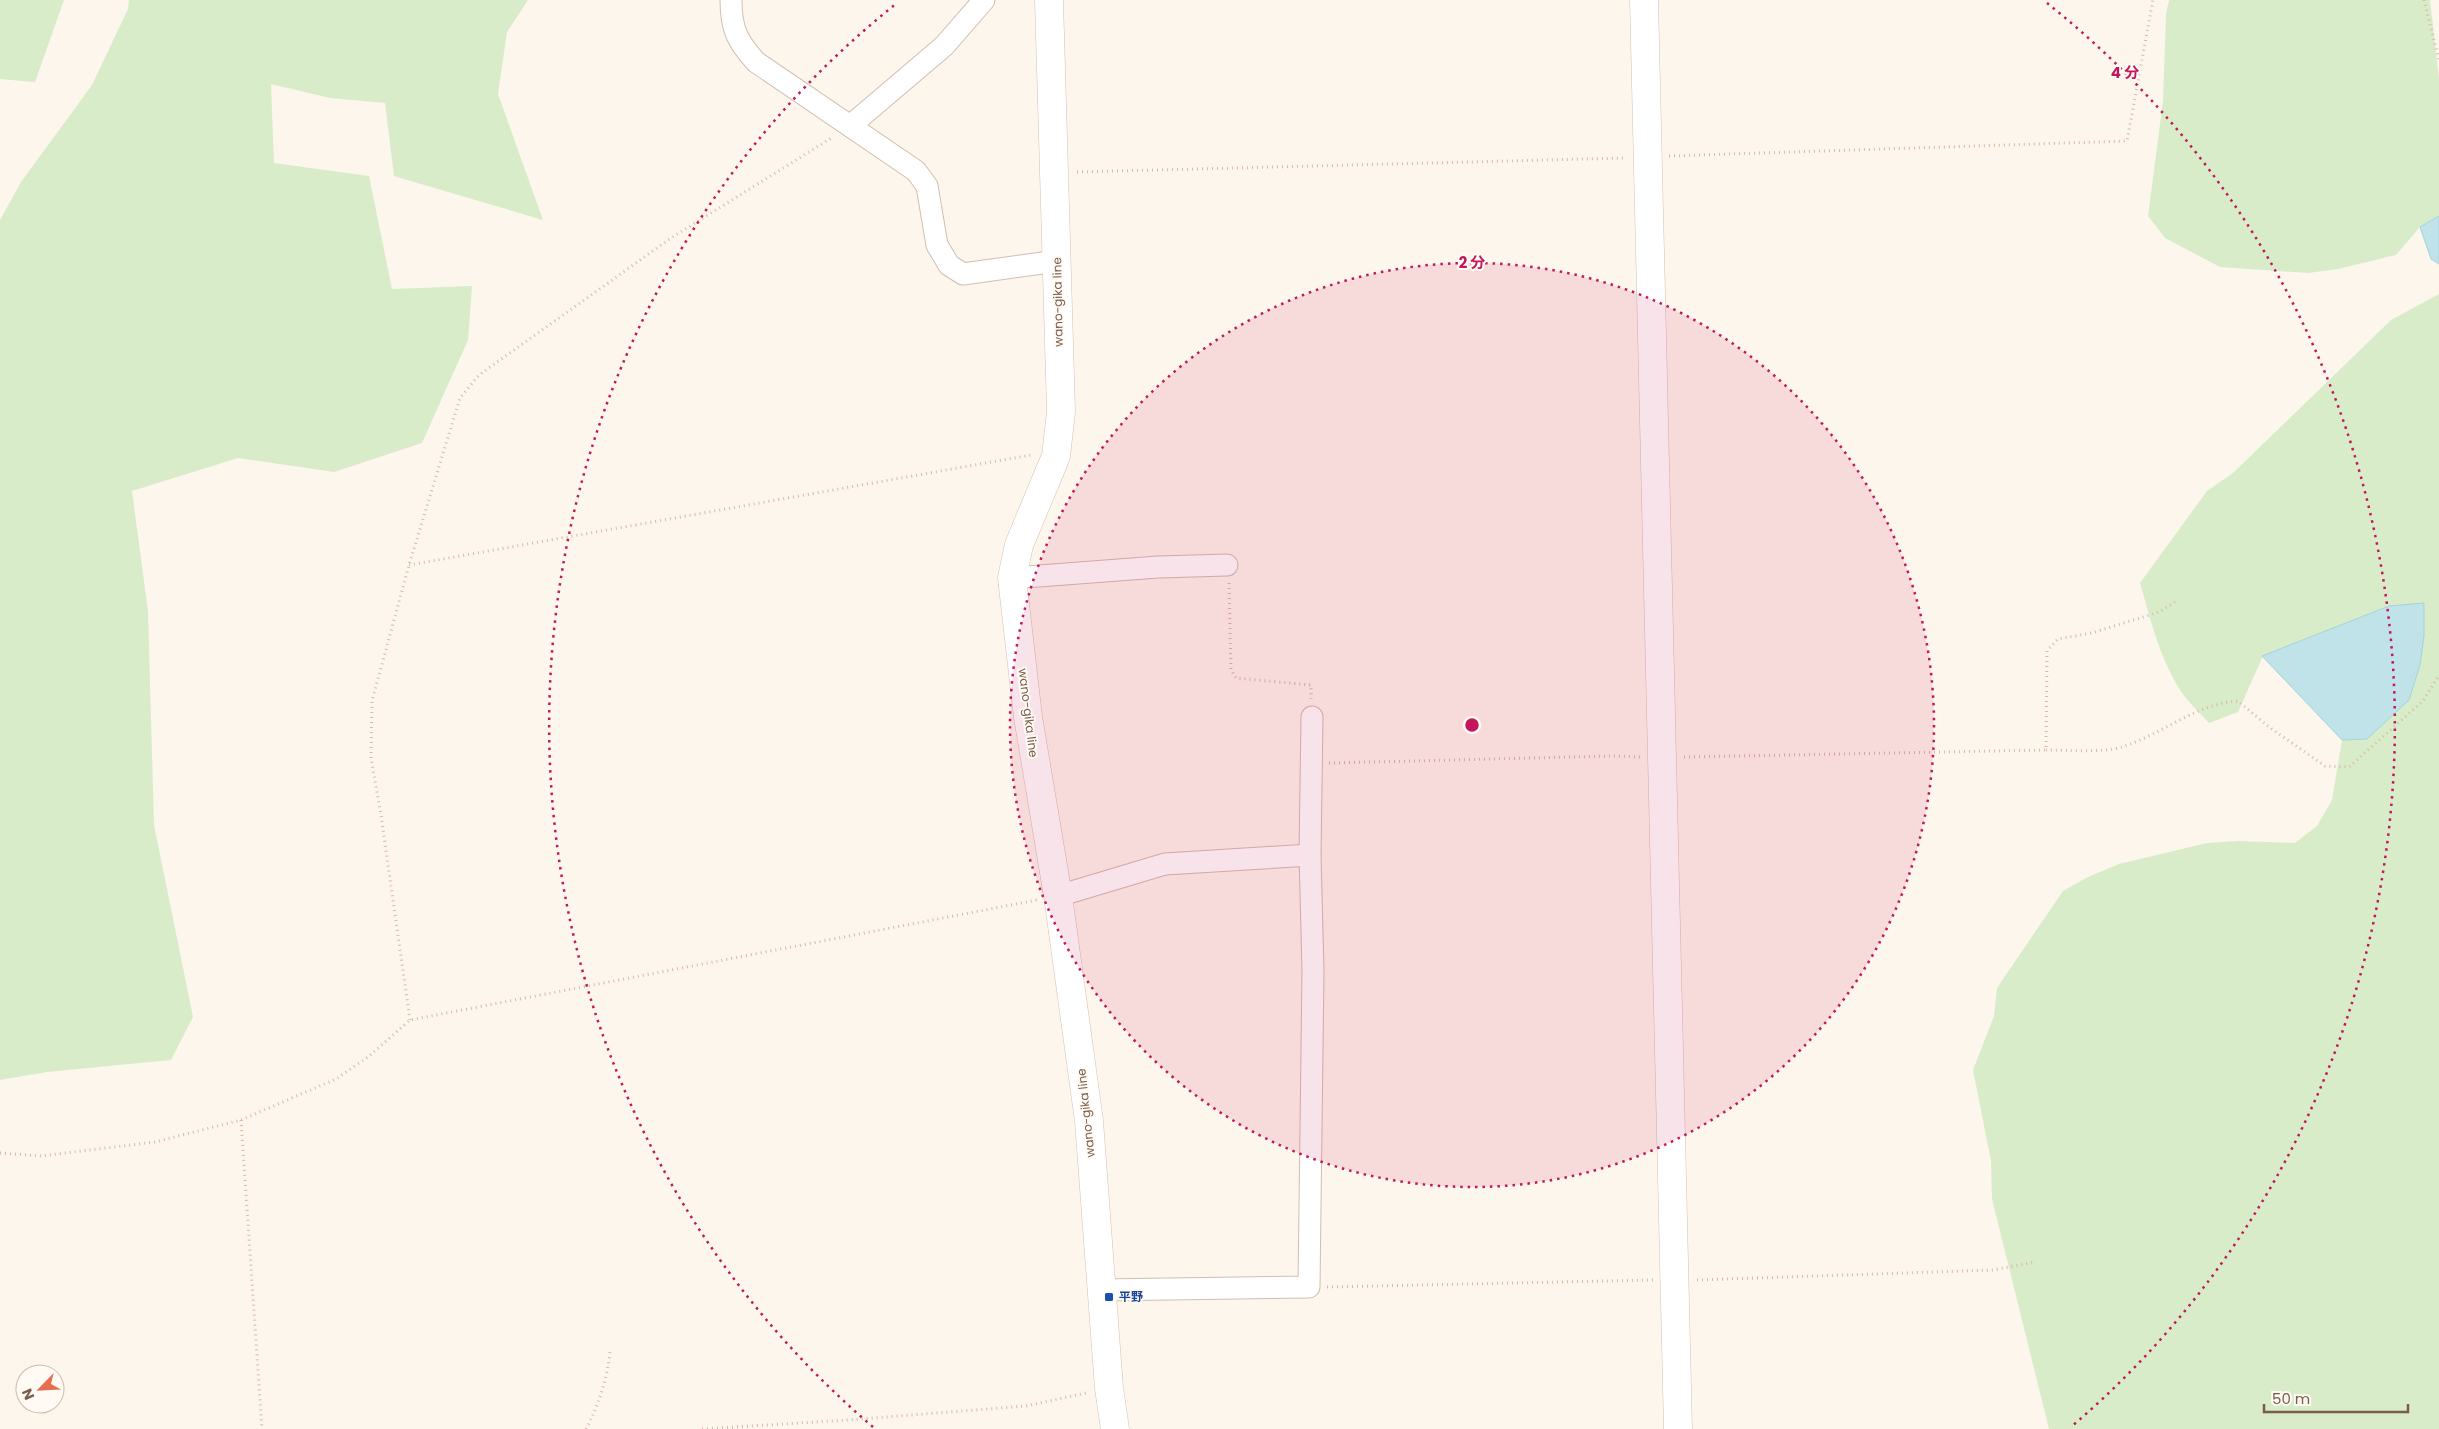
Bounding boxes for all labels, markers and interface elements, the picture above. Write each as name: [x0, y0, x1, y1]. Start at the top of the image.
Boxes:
text: 4 分: [2111, 62, 2139, 83]
text: 2 分: [1459, 252, 1485, 273]
street label: wano-gika line: [1048, 257, 1067, 347]
street label: wano-gika line: [1015, 667, 1042, 758]
centre of rings: [1463, 716, 1481, 734]
street label: wano-gika line: [1072, 1068, 1099, 1158]
place label: 平野: [1119, 1288, 1143, 1305]
marker: 平野: [1103, 1291, 1115, 1303]
north arrow: [15, 1364, 65, 1414]
scale bar: [2264, 1382, 2408, 1414]
text: N: [17, 1385, 39, 1403]
text: 50 m: [2272, 1388, 2310, 1409]

